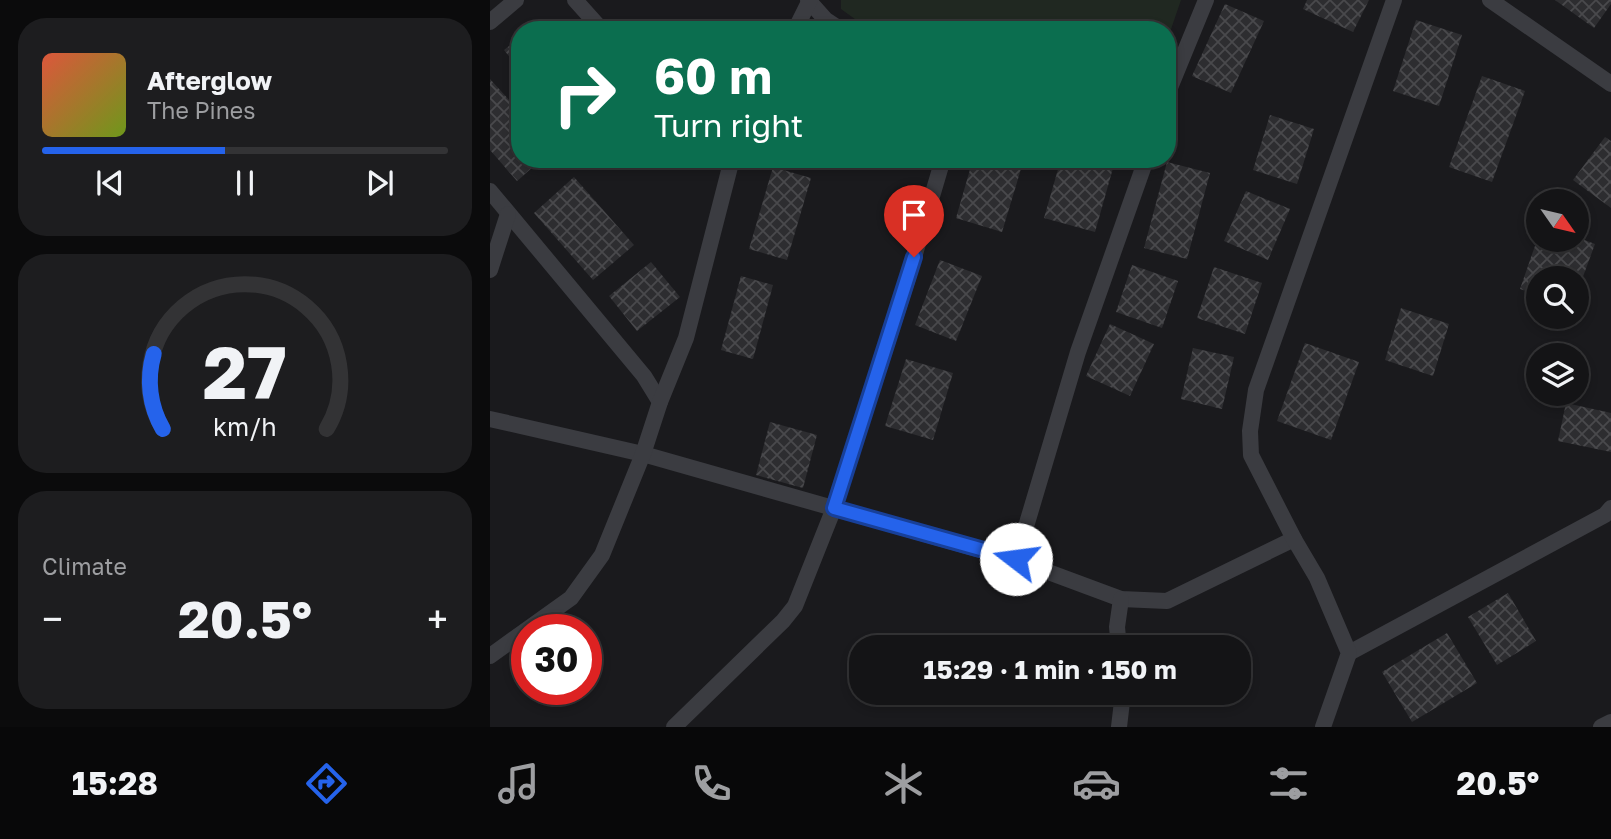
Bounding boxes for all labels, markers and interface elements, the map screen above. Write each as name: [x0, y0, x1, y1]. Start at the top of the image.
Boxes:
text: 60 m: [654, 46, 772, 105]
icon: right: [539, 49, 630, 140]
text: Afterglow: [147, 65, 272, 96]
text: The Pines: [147, 96, 255, 124]
text: Turn right: [654, 106, 803, 144]
icon: previous: [91, 164, 129, 202]
icon: pause: [226, 164, 264, 202]
icon: next: [361, 164, 399, 202]
pin: [884, 185, 944, 257]
north arrow: [1526, 189, 1589, 252]
map controls: [1526, 189, 1589, 406]
icon: arrive: [895, 196, 933, 234]
button: search: [1526, 266, 1589, 329]
text: 27: [203, 329, 287, 416]
button: layers: [1526, 343, 1589, 406]
text: km/h: [213, 411, 277, 442]
position arrow: [979, 522, 1053, 596]
text: Climate: [42, 552, 127, 580]
text: 20.5°: [178, 587, 312, 649]
text: −: [42, 596, 63, 641]
text: +: [427, 596, 448, 641]
speed limit sign: 30: [511, 614, 602, 705]
text: 15:29 · 1 min · 150 m: [923, 654, 1177, 685]
icon: directions: [302, 759, 351, 808]
icon: music: [494, 759, 543, 808]
icon: phone: [687, 759, 736, 808]
icon: climate: [879, 759, 928, 808]
icon: car: [1072, 759, 1121, 808]
icon: filters: [1264, 759, 1313, 808]
text: 15:28: [72, 764, 158, 802]
text: 20.5°: [1457, 764, 1539, 802]

